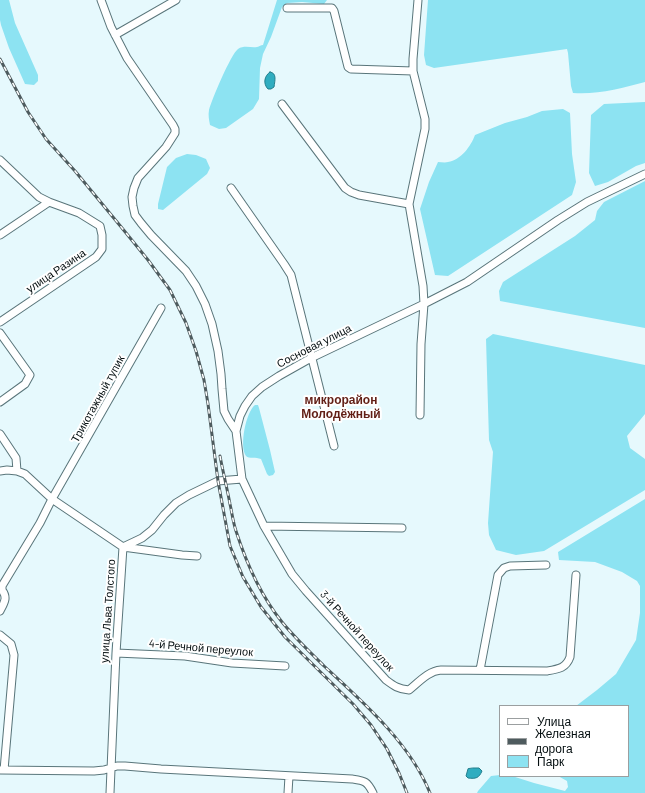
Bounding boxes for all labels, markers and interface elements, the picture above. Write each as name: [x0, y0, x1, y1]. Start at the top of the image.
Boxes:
street label: улица Разина: [24, 246, 88, 296]
street label: Сосновая улица: [274, 322, 354, 370]
street label: Трикотажный тупик: [69, 353, 127, 445]
district label: микрорайон Молодёжный: [301, 393, 381, 421]
street label: улица Льва Толстого: [98, 559, 118, 663]
street label: 3-й Речной переулок: [317, 588, 397, 674]
street label: 4-й Речной переулок: [148, 637, 254, 659]
legend: [499, 705, 629, 777]
text: Улица: [537, 714, 571, 728]
text: Железная дорога: [535, 726, 591, 755]
text: Парк: [537, 754, 564, 768]

